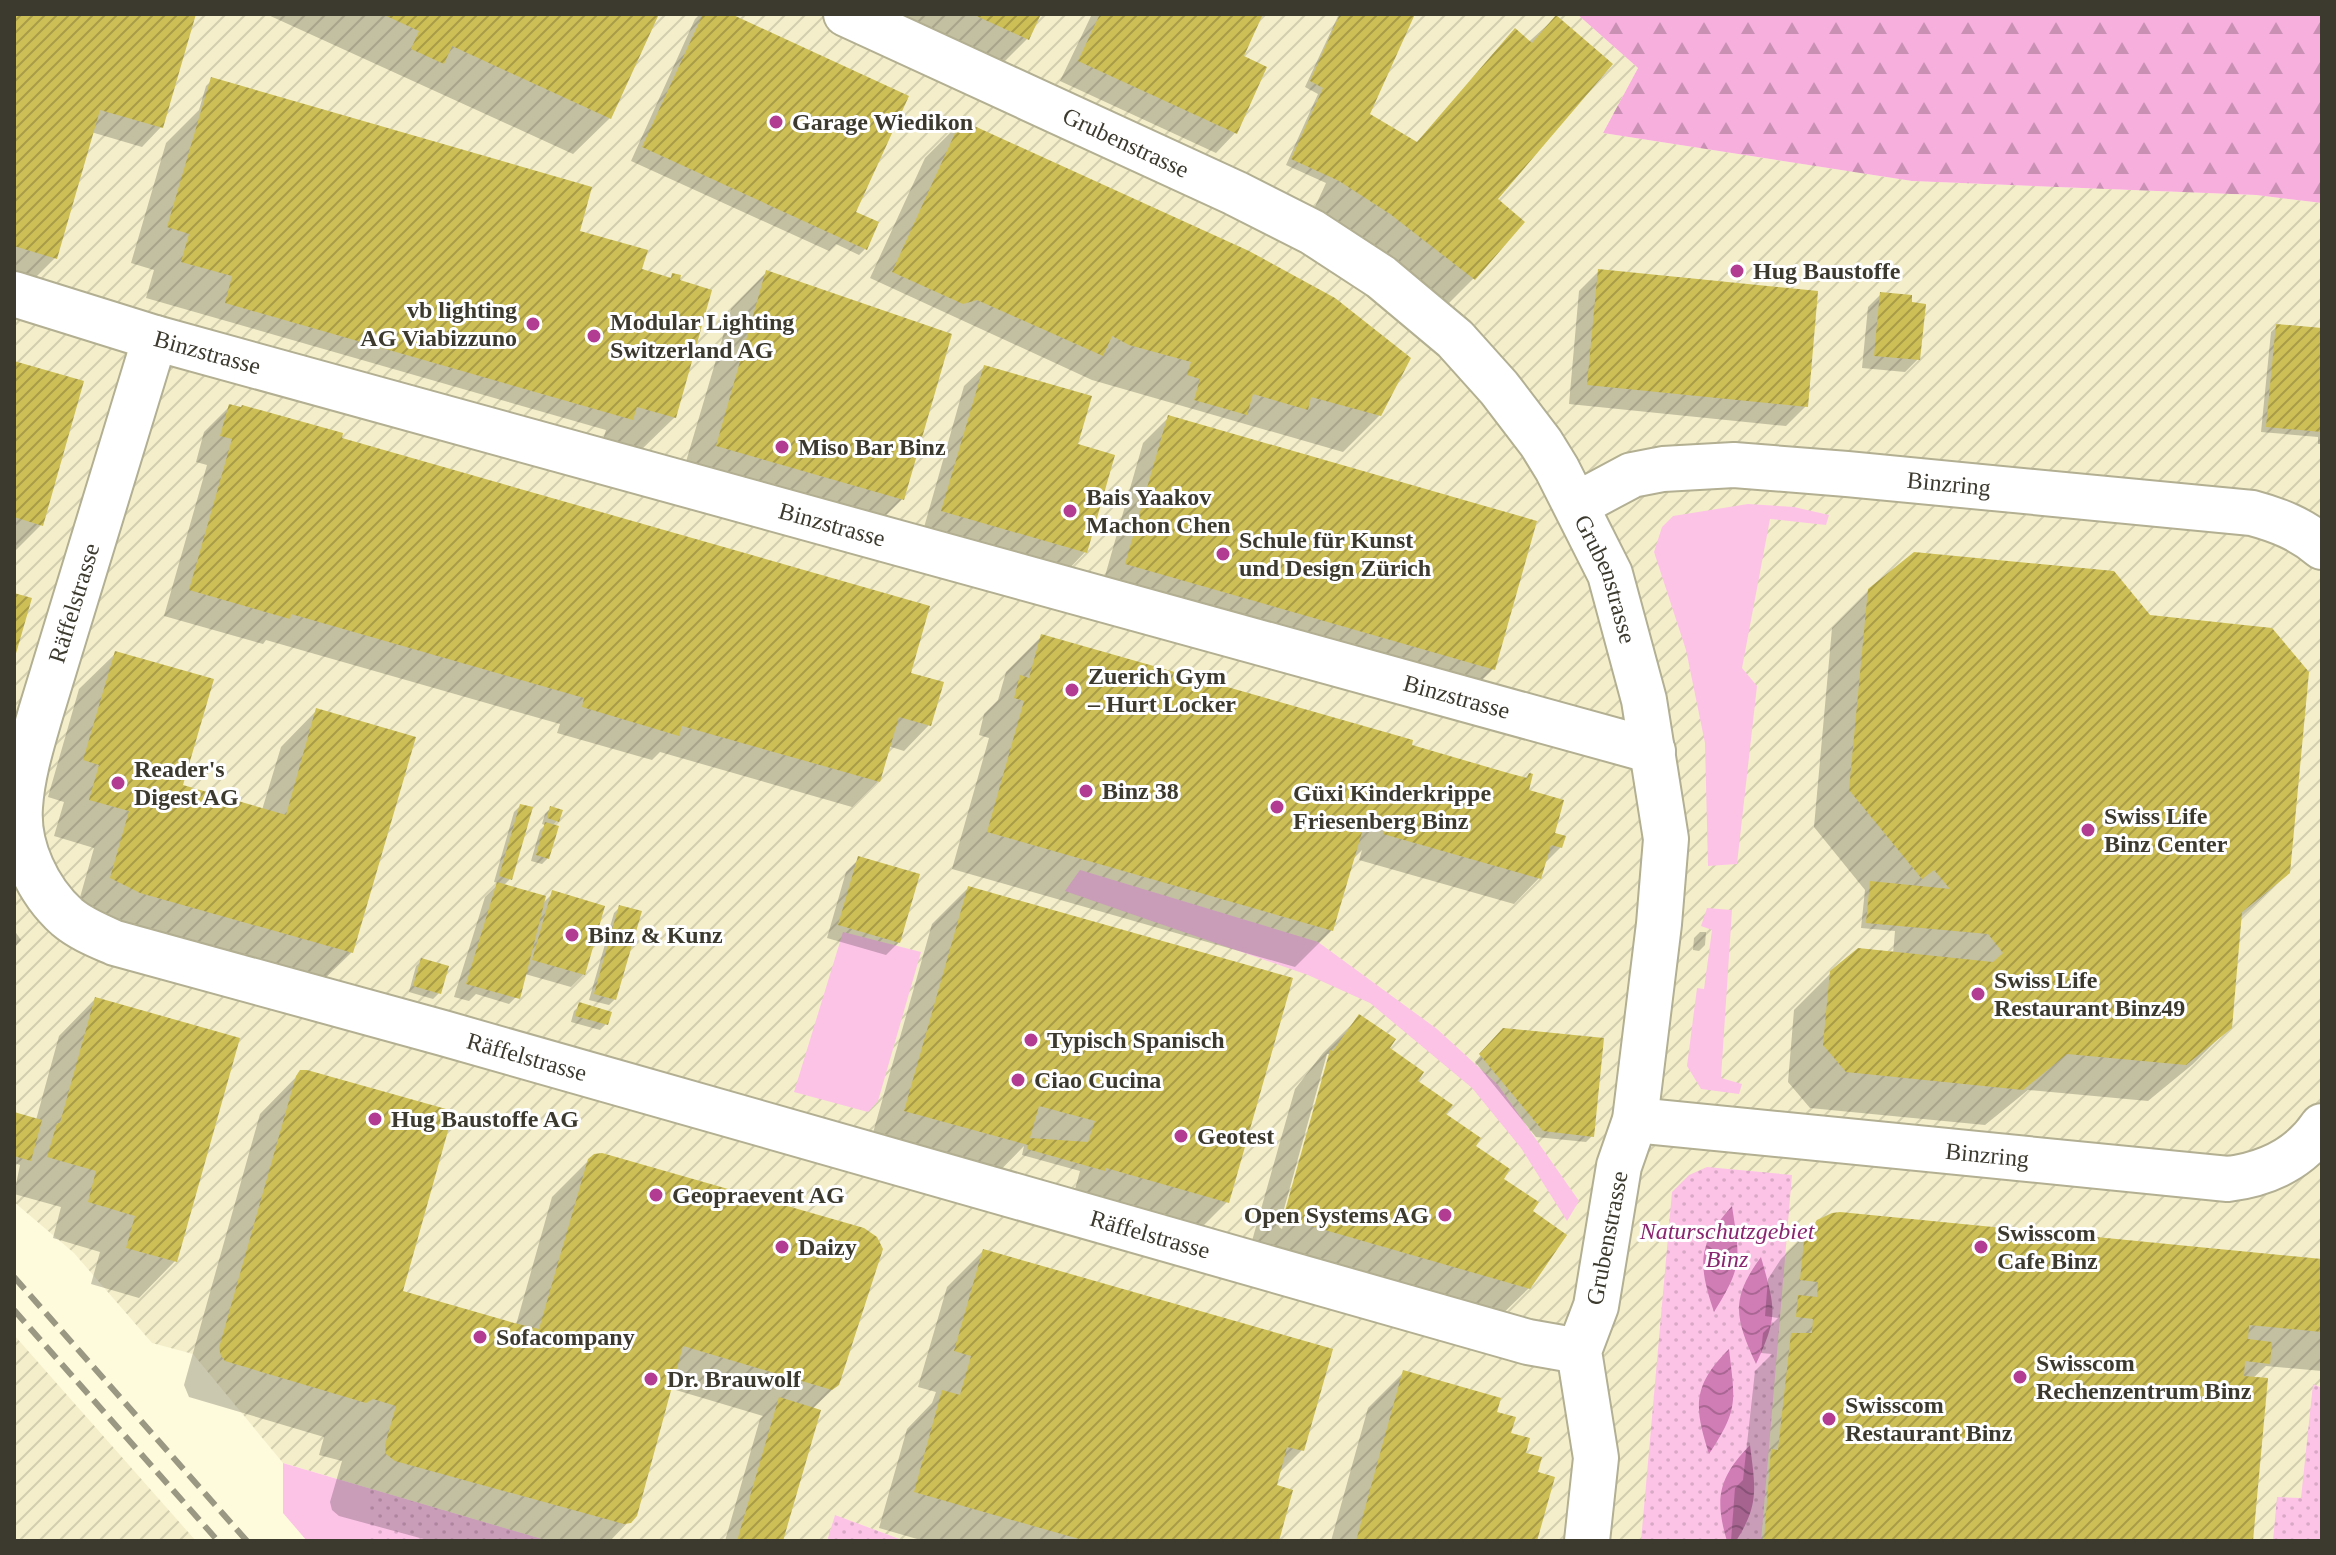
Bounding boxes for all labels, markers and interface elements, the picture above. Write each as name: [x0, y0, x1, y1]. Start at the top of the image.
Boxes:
street label: Grubenstrasse: [1059, 103, 1193, 183]
place label: Garage Wiedikon: [792, 109, 973, 135]
marker: Garage Wiedikon: [767, 113, 785, 131]
place label: Hug Baustoffe: [1753, 258, 1901, 284]
marker: Hug Baustoffe: [1728, 262, 1746, 280]
place label: vb lighting AG Viabizzuno: [360, 297, 517, 351]
place label: Modular Lighting Switzerland AG: [610, 309, 794, 363]
marker: vb lighting AG Viabizzuno: [524, 315, 542, 333]
street label: Binzstrasse: [151, 325, 264, 379]
marker: Modular Lighting Switzerland AG: [585, 327, 603, 345]
place label: Miso Bar Binz: [798, 434, 946, 460]
marker: Miso Bar Binz: [773, 438, 791, 456]
street label: Binzring: [1906, 467, 1992, 501]
place label: Bais Yaakov Machon Chen: [1086, 484, 1231, 538]
street label: Binzstrasse: [776, 498, 888, 552]
marker: Bais Yaakov Machon Chen: [1061, 502, 1079, 520]
street label: Grubenstrasse: [1569, 510, 1641, 646]
place label: Schule für Kunst und Design Zürich: [1239, 527, 1431, 581]
street label: Räffelstrasse: [44, 540, 104, 666]
marker: Schule für Kunst und Design Zürich: [1214, 545, 1232, 563]
place label: Zuerich Gym – Hurt Locker: [1087, 663, 1236, 717]
street label: Binzstrasse: [1401, 670, 1513, 724]
marker: Zuerich Gym – Hurt Locker: [1063, 681, 1081, 699]
place label: Reader's Digest AG: [134, 756, 239, 810]
marker: Reader's Digest AG: [109, 774, 127, 792]
place label: Binz 38: [1102, 778, 1179, 804]
place label: Güxi Kinderkrippe Friesenberg Binz: [1293, 780, 1491, 834]
marker: Binz 38: [1077, 782, 1095, 800]
marker: Güxi Kinderkrippe Friesenberg Binz: [1268, 798, 1286, 816]
place label: Swiss Life Binz Center: [2104, 803, 2228, 857]
marker: Swiss Life Binz Center: [2079, 821, 2097, 839]
place label: Binz & Kunz: [588, 922, 723, 948]
marker: Binz & Kunz: [563, 926, 581, 944]
place label: Swiss Life Restaurant Binz49: [1994, 967, 2185, 1021]
marker: Swiss Life Restaurant Binz49: [1969, 985, 1987, 1003]
street label: Räffelstrasse: [464, 1027, 590, 1086]
place label: Typisch Spanisch: [1047, 1027, 1225, 1053]
marker: Typisch Spanisch: [1022, 1031, 1040, 1049]
place label: Ciao Cucina: [1034, 1067, 1161, 1093]
marker: Ciao Cucina: [1009, 1071, 1027, 1089]
place label: Hug Baustoffe AG: [391, 1106, 579, 1132]
marker: Hug Baustoffe AG: [366, 1110, 384, 1128]
place label: Geotest: [1197, 1123, 1274, 1149]
marker: Geotest: [1172, 1127, 1190, 1145]
street label: Binzring: [1944, 1138, 2030, 1172]
street label: Grubenstrasse: [1581, 1169, 1633, 1307]
place label: Geopraevent AG: [672, 1182, 845, 1208]
marker: Geopraevent AG: [647, 1186, 665, 1204]
place label: Open Systems AG: [1244, 1202, 1429, 1228]
street label: Räffelstrasse: [1087, 1205, 1213, 1264]
marker: Open Systems AG: [1436, 1206, 1454, 1224]
park label: Naturschutzgebiet Binz: [1639, 1218, 1816, 1272]
place label: Swisscom Cafe Binz: [1997, 1220, 2098, 1274]
place label: Daizy: [798, 1234, 857, 1260]
marker: Daizy: [773, 1238, 791, 1256]
marker: Swisscom Cafe Binz: [1972, 1238, 1990, 1256]
place label: Sofacompany: [496, 1324, 635, 1350]
marker: Sofacompany: [471, 1328, 489, 1346]
place label: Swisscom Rechenzentrum Binz: [2036, 1350, 2252, 1404]
place label: Dr. Brauwolf: [667, 1366, 802, 1392]
marker: Swisscom Rechenzentrum Binz: [2011, 1368, 2029, 1386]
marker: Dr. Brauwolf: [642, 1370, 660, 1388]
place label: Swisscom Restaurant Binz: [1845, 1392, 2013, 1446]
marker: Swisscom Restaurant Binz: [1820, 1410, 1838, 1428]

